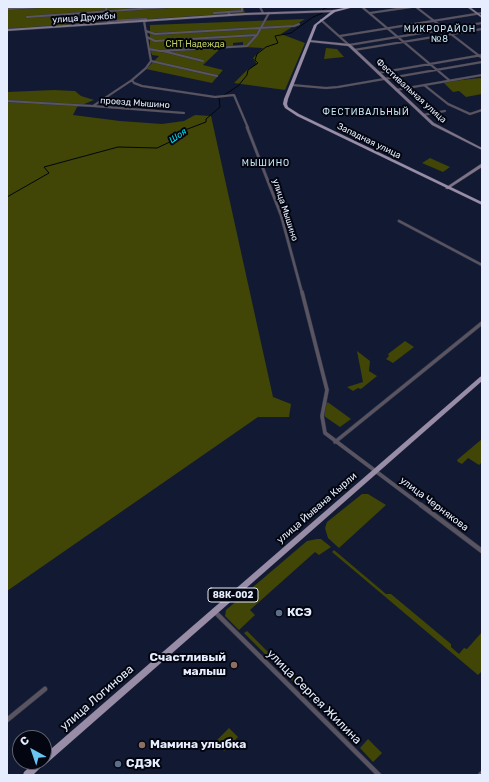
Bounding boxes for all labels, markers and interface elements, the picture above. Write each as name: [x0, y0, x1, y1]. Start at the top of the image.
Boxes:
street label: улица Дружбы: [52, 10, 116, 26]
district label: МИКРОРАЙОН №8: [404, 24, 476, 45]
park label: СНТ Надежда: [165, 39, 225, 49]
street label: Фестивальная улица: [374, 57, 448, 125]
street label: проезд Мышино: [100, 95, 170, 111]
district label: ФЕСТИВАЛЬНЫЙ: [322, 107, 410, 117]
street label: Западная улица: [335, 121, 403, 161]
water label: Шоя: [167, 126, 189, 146]
district label: МЫШИНО: [242, 158, 290, 168]
street label: улица Мышино: [270, 178, 300, 242]
street label: улица Йывана Кырли: [275, 470, 359, 546]
street label: улица Чернякова: [397, 474, 471, 534]
road number: 88К-002: [208, 588, 258, 602]
place label: КСЭ: [287, 606, 312, 620]
marker: КСЭ: [274, 608, 284, 618]
street label: улица Сергея Жилина: [264, 647, 364, 747]
place label: Счастливый малыш: [150, 651, 226, 679]
marker: Счастливый малыш: [229, 660, 239, 670]
street label: улица Логинова: [57, 662, 137, 734]
north arrow: [12, 730, 52, 770]
text: С: [17, 734, 32, 749]
place label: Мамина улыбка: [150, 738, 246, 752]
marker: Мамина улыбка: [137, 740, 147, 750]
place label: СДЭК: [126, 757, 161, 771]
marker: СДЭК: [113, 759, 123, 769]

